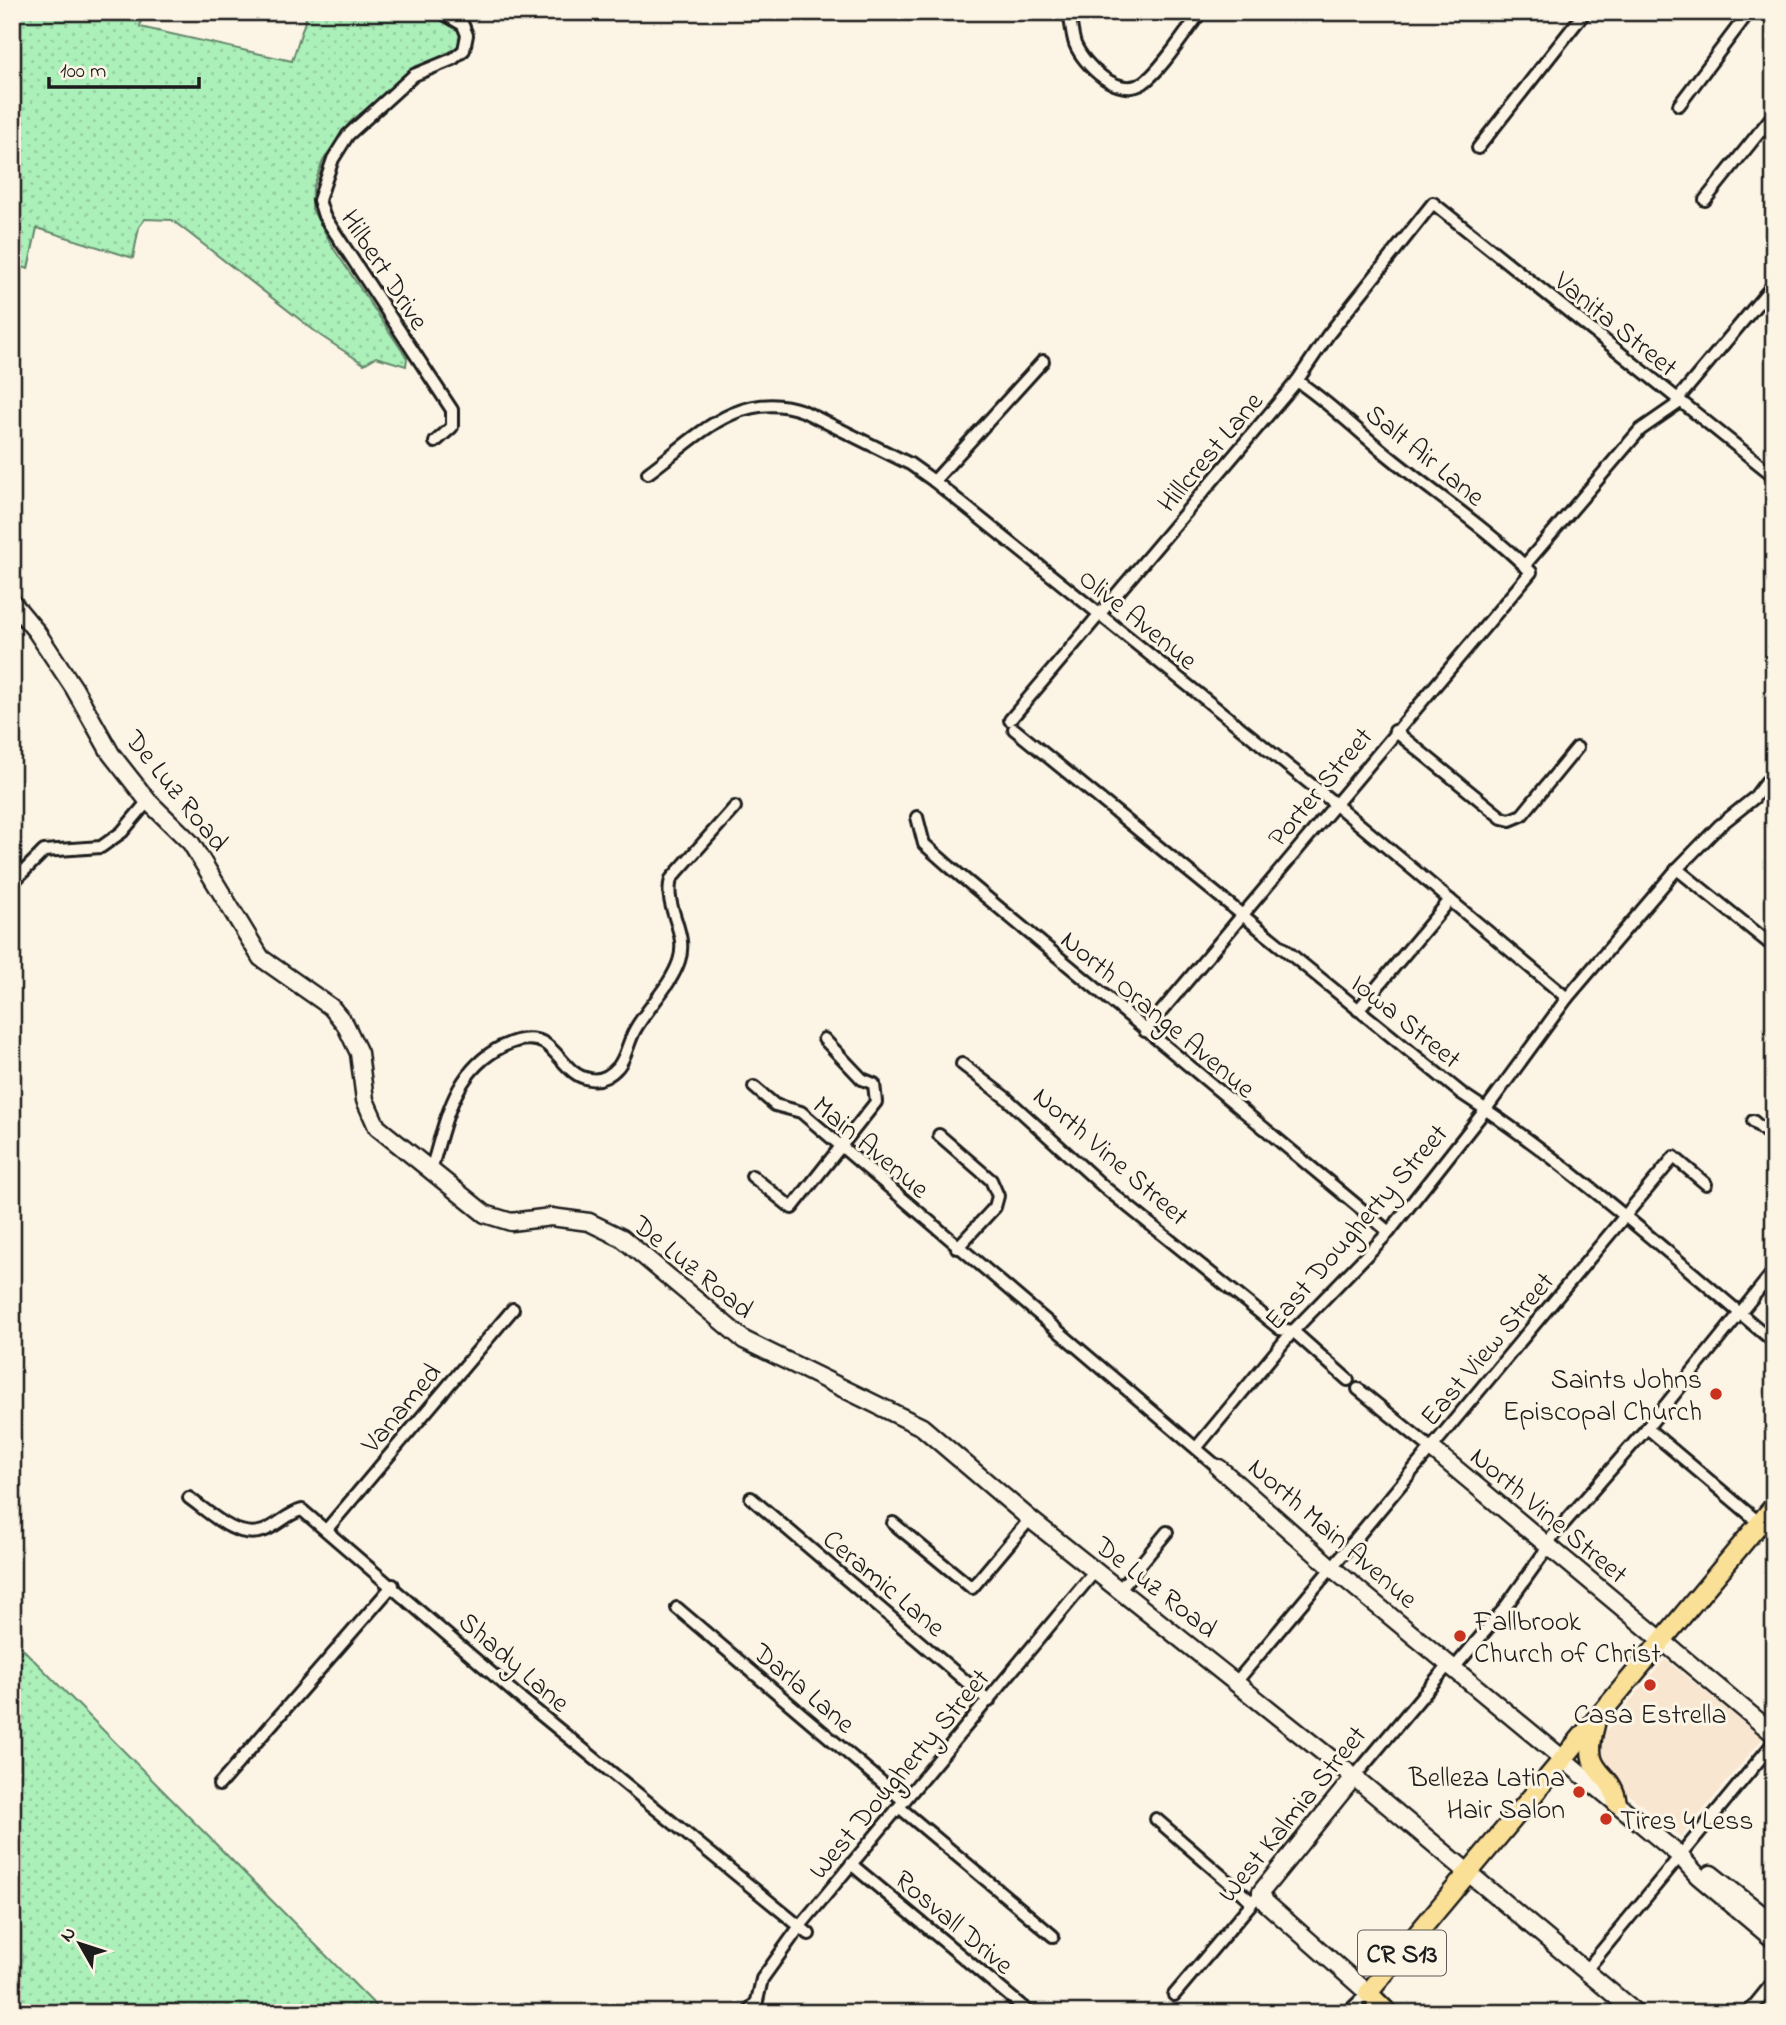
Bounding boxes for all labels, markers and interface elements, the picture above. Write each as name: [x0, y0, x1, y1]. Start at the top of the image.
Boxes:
scale bar: [49, 46, 200, 90]
text: 100 m: [60, 57, 106, 87]
street label: Hilbert Drive: [329, 202, 438, 340]
street label: Vanita Street: [1543, 262, 1686, 389]
street label: Hillcrest Lane: [1149, 383, 1275, 523]
street label: Salt Air Lane: [1355, 395, 1493, 518]
street label: Olive Avenue: [1068, 560, 1206, 682]
street label: Porter Street: [1259, 719, 1384, 857]
street label: De Luz Road: [113, 722, 237, 862]
street label: North Orange Avenue: [1050, 922, 1264, 1110]
street label: Iowa Street: [1341, 965, 1469, 1080]
street label: North Vine Street: [1023, 1078, 1197, 1237]
street label: Main Avenue: [802, 1087, 938, 1210]
street label: East Dougherty Street: [1256, 1116, 1459, 1341]
street label: De Luz Road: [621, 1206, 762, 1331]
street label: East View Street: [1412, 1264, 1566, 1437]
street label: Vanamed: [352, 1355, 453, 1464]
place label: Saints Johns Episcopal Church: [1502, 1361, 1702, 1434]
marker: Saints Johns Episcopal Church: [1708, 1386, 1724, 1402]
street label: North Vine Street: [1460, 1438, 1636, 1595]
street label: North Main Avenue: [1238, 1449, 1426, 1620]
street label: Ceramic Lane: [812, 1521, 954, 1649]
street label: De Luz Road: [1084, 1527, 1225, 1650]
street label: Shady Lane: [448, 1603, 578, 1724]
place label: Fallbrook Church of Christ: [1473, 1603, 1661, 1676]
marker: Fallbrook Church of Christ: [1452, 1628, 1468, 1644]
street label: Darla Lane: [742, 1634, 863, 1745]
street label: West Dougherty Street: [800, 1661, 1001, 1890]
marker: Casa Estrella: [1642, 1677, 1658, 1693]
place label: Casa Estrella: [1573, 1696, 1727, 1737]
street label: West Kalmia Street: [1209, 1718, 1378, 1913]
place label: Belleza Latina Hair Salon: [1408, 1759, 1565, 1832]
marker: Belleza Latina Hair Salon: [1571, 1784, 1587, 1800]
place label: Tires 4 Less: [1620, 1802, 1754, 1843]
marker: Tires 4 Less: [1598, 1811, 1614, 1827]
street label: Rosvall Drive: [884, 1861, 1022, 1986]
north arrow: [46, 1910, 116, 1980]
text: N: [54, 1921, 83, 1948]
road number: CR S13: [1358, 1930, 1446, 1976]

